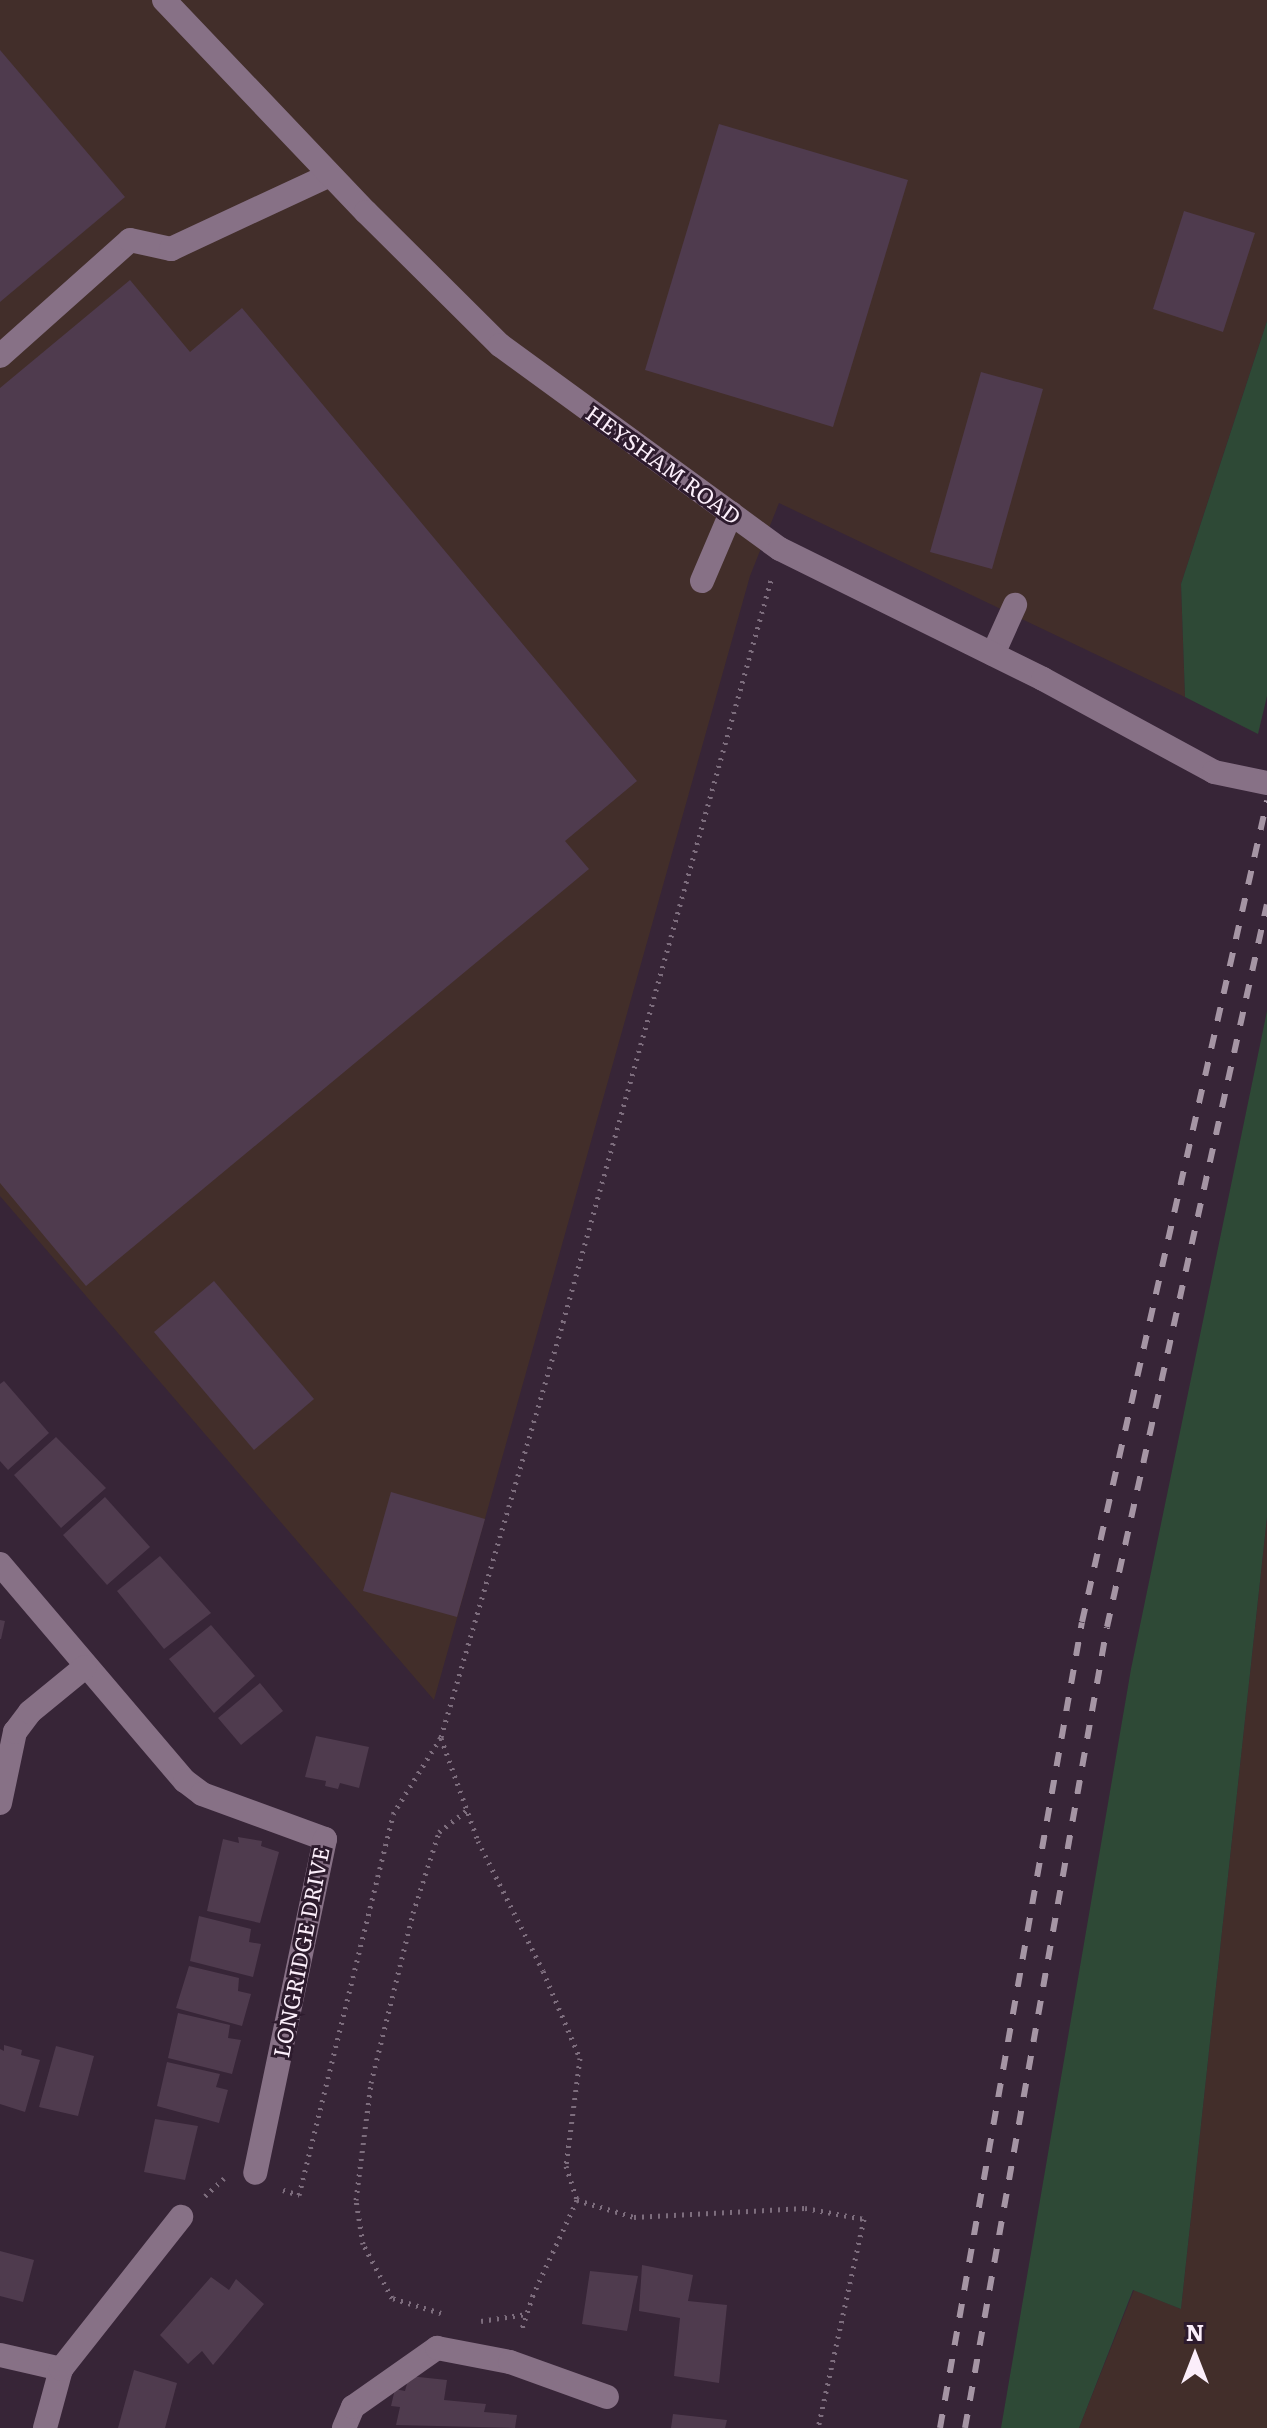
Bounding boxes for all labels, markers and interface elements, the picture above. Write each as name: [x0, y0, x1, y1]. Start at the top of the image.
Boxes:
street label: HEYSHAM ROAD: [581, 399, 747, 529]
street label: LONGRIDGE DRIVE: [267, 1845, 333, 2059]
text: N: [1186, 2315, 1204, 2348]
north arrow: [1155, 2316, 1235, 2396]

